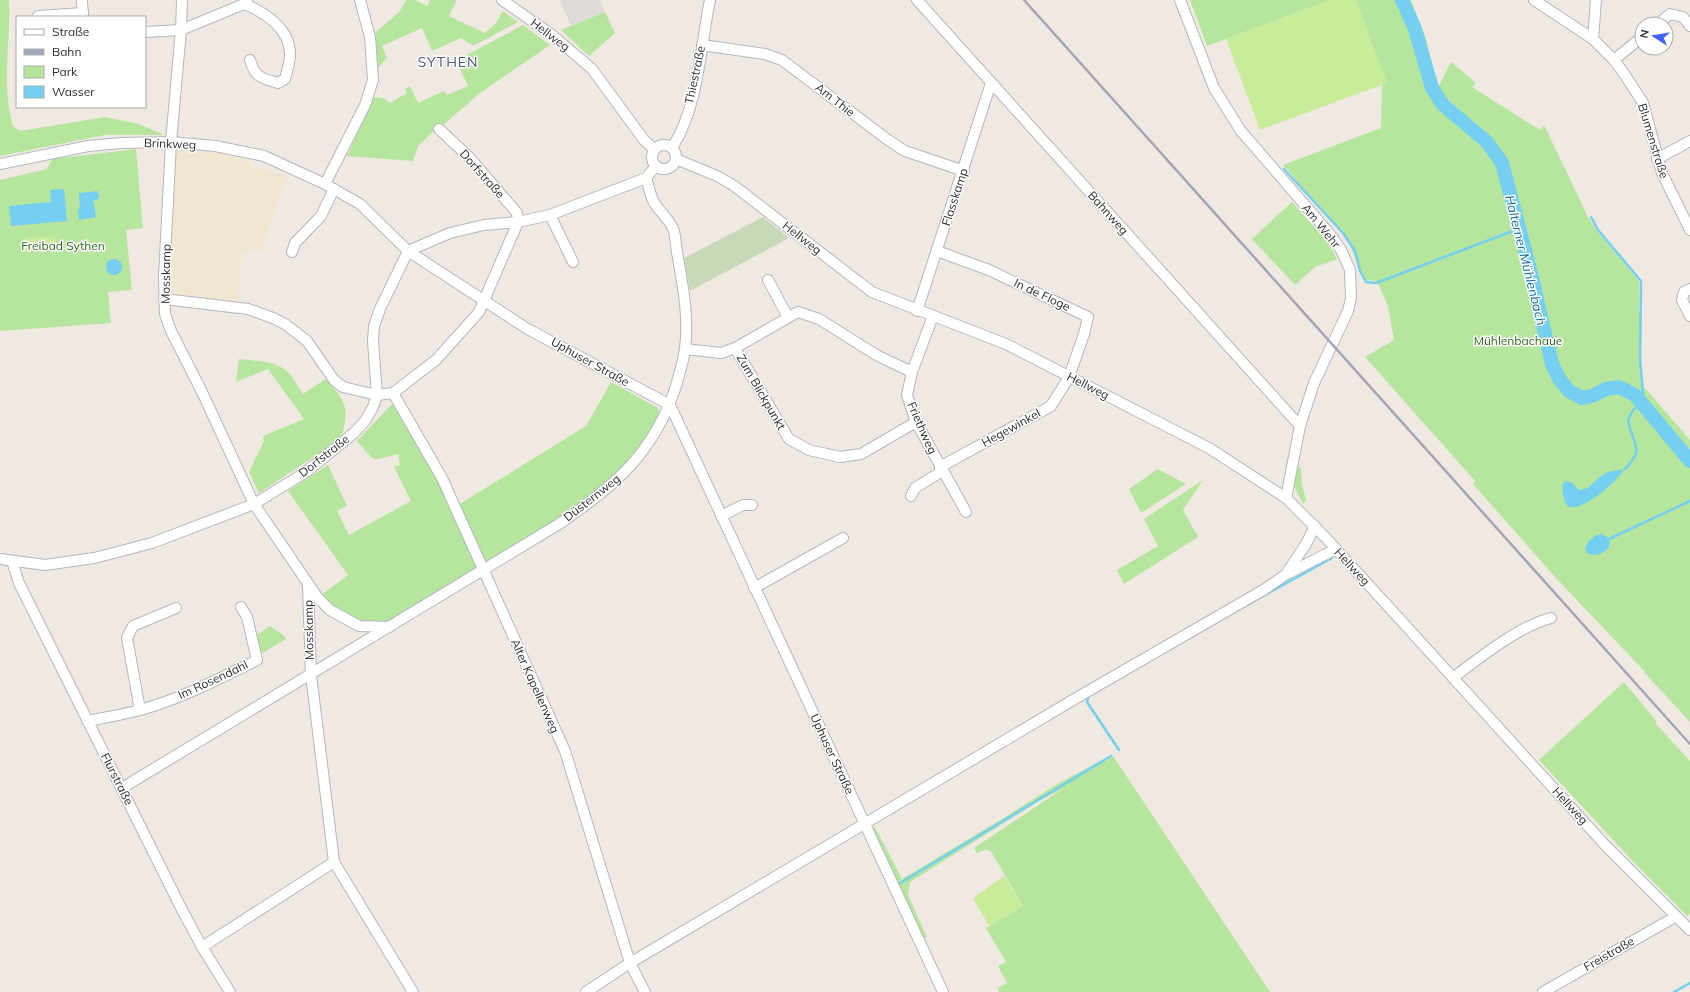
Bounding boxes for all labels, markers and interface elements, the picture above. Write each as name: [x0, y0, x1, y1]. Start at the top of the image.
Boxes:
street label: Hellweg: [528, 15, 573, 54]
legend: [16, 16, 146, 108]
north arrow: [1634, 16, 1674, 56]
text: Straße: [52, 24, 89, 39]
text: N: [1637, 28, 1652, 39]
text: Bahn: [52, 44, 81, 59]
street label: Thiestraße: [681, 44, 708, 106]
district label: SYTHEN: [417, 53, 479, 71]
text: Park: [52, 64, 78, 79]
street label: Am Thie: [813, 79, 858, 120]
text: Wasser: [52, 84, 95, 99]
street label: Blumenstraße: [1635, 101, 1672, 180]
street label: Brinkweg: [144, 135, 197, 152]
street label: Dorfstraße: [457, 146, 508, 201]
street label: Flasskamp: [938, 166, 971, 228]
street label: Bahnweg: [1085, 188, 1132, 238]
water label: Halterner Mühlenbach: [1502, 193, 1550, 327]
street label: Am Wehr: [1299, 200, 1344, 252]
street label: Hellweg: [780, 218, 825, 258]
park label: Freibad Sythen: [21, 238, 105, 253]
street label: Mosskamp: [157, 244, 174, 304]
street label: In de Floge: [1012, 275, 1073, 314]
park label: Mühlenbachaue: [1474, 333, 1562, 348]
street label: Uphuser Straße: [548, 334, 632, 389]
street label: Zum Blickpunkt: [734, 351, 789, 432]
street label: Hellweg: [1065, 369, 1112, 403]
street label: Friethweg: [904, 399, 941, 456]
street label: Hegewinkel: [979, 405, 1043, 450]
street label: Dorfstraße: [295, 431, 352, 480]
street label: Düsternweg: [560, 471, 623, 524]
street label: Hellweg: [1331, 545, 1373, 588]
street label: Mosskamp: [300, 600, 317, 660]
street label: Alter Kapellenweg: [508, 636, 563, 735]
street label: Im Rosendahl: [175, 657, 250, 702]
street label: Uphuser Straße: [807, 711, 858, 796]
street label: Flurstraße: [98, 750, 137, 807]
street label: Hellweg: [1549, 784, 1591, 827]
street label: Freistraße: [1581, 933, 1637, 974]

